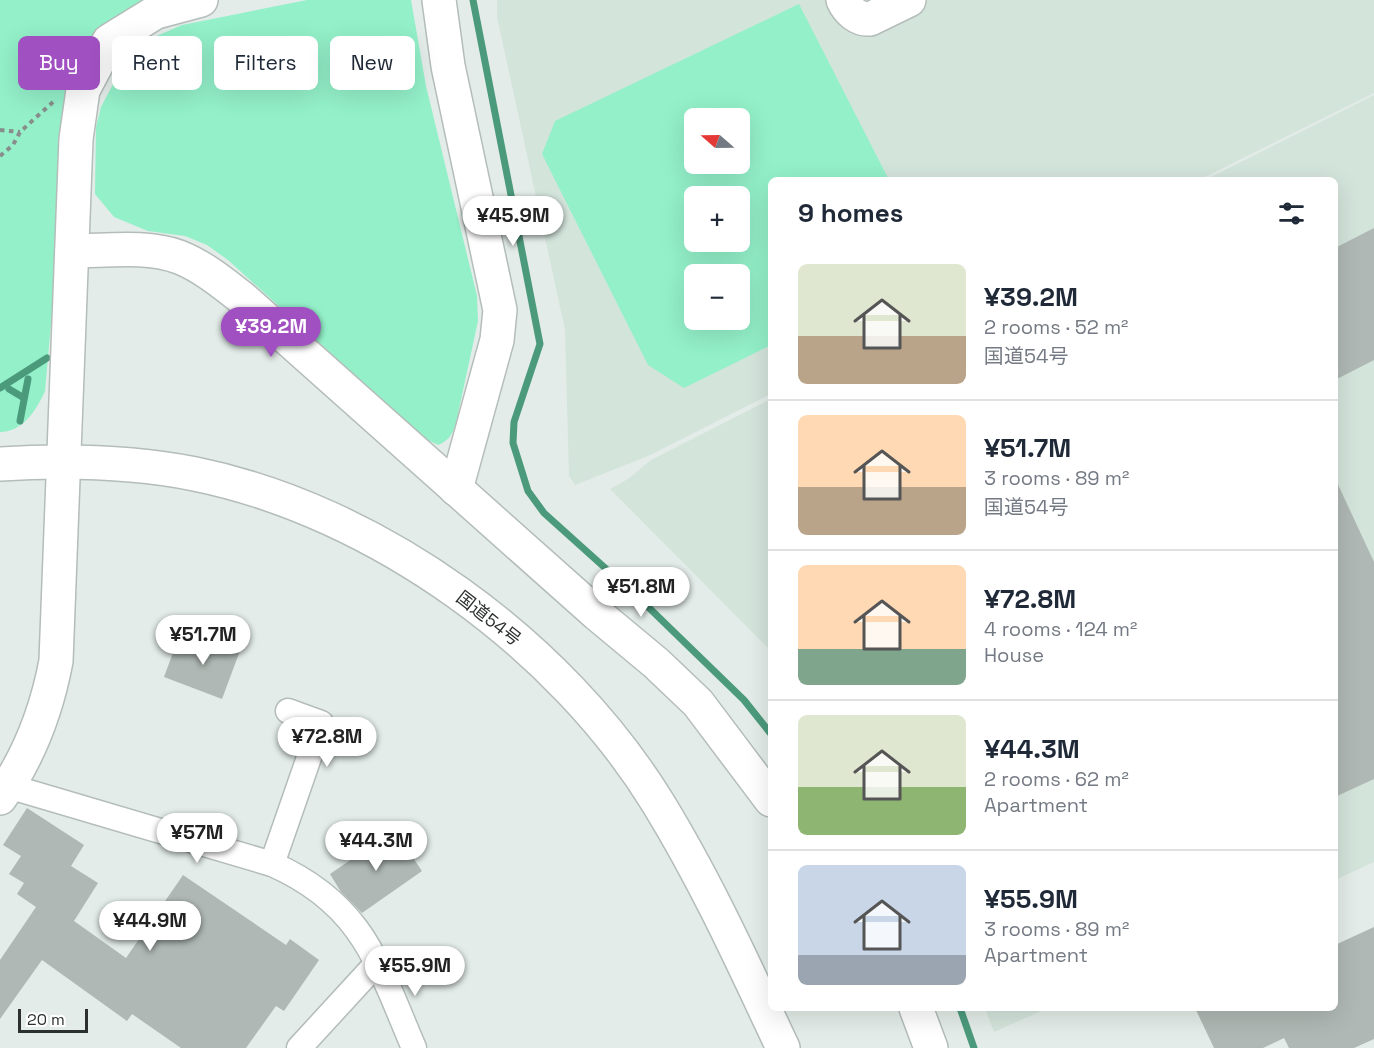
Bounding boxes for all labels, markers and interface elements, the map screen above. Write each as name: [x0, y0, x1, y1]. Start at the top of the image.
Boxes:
chip: Buy: [18, 36, 100, 90]
chip: Rent: [112, 36, 202, 90]
chip: Filters: [214, 36, 318, 90]
chip: New: [330, 36, 415, 90]
north arrow: [684, 108, 750, 174]
map controls: [684, 108, 750, 330]
button: +: [684, 186, 750, 252]
pin: ¥45.9M: [464, 196, 562, 247]
text: 9 homes: [798, 196, 903, 230]
icon: filters: [1275, 197, 1308, 230]
text: ¥45.9M: [476, 202, 550, 228]
button: −: [684, 264, 750, 330]
text: ¥39.2M: [984, 280, 1078, 314]
icon: home: [846, 288, 918, 360]
pin: ¥39.2M: [222, 307, 320, 358]
text: ¥39.2M: [235, 313, 307, 339]
text: 2 rooms · 52 m²: [984, 314, 1128, 340]
text: 国道54号: [984, 343, 1068, 369]
text: ¥51.7M: [984, 431, 1071, 465]
icon: home: [846, 439, 918, 511]
text: 3 rooms · 89 m²: [984, 465, 1129, 491]
text: 国道54号: [984, 494, 1068, 520]
pin: ¥51.8M: [592, 567, 690, 618]
text: ¥51.8M: [607, 573, 675, 599]
text: ¥72.8M: [984, 582, 1076, 616]
street label: 国道54号: [452, 586, 526, 650]
icon: home: [846, 589, 918, 661]
pin: ¥51.7M: [154, 615, 252, 666]
text: 4 rooms · 124 m²: [984, 616, 1137, 642]
text: ¥51.7M: [169, 621, 237, 647]
text: House: [984, 642, 1044, 668]
pin: ¥72.8M: [278, 717, 376, 768]
text: ¥72.8M: [292, 723, 362, 749]
text: ¥44.3M: [984, 732, 1080, 766]
icon: home: [846, 739, 918, 811]
text: 2 rooms · 62 m²: [984, 766, 1129, 792]
text: Apartment: [984, 792, 1088, 818]
pin: ¥57M: [161, 813, 233, 864]
text: ¥57M: [171, 819, 223, 845]
pin: ¥44.3M: [327, 821, 425, 872]
text: ¥44.3M: [339, 827, 413, 853]
text: ¥55.9M: [984, 882, 1078, 916]
icon: home: [846, 889, 918, 961]
pin: ¥44.9M: [101, 901, 199, 952]
text: ¥44.9M: [113, 907, 187, 933]
text: 3 rooms · 89 m²: [984, 916, 1129, 942]
text: Apartment: [984, 942, 1088, 968]
pin: ¥55.9M: [366, 946, 464, 997]
text: ¥55.9M: [379, 952, 451, 978]
scale bar: [18, 1006, 88, 1034]
text: 20 m: [27, 1009, 65, 1030]

